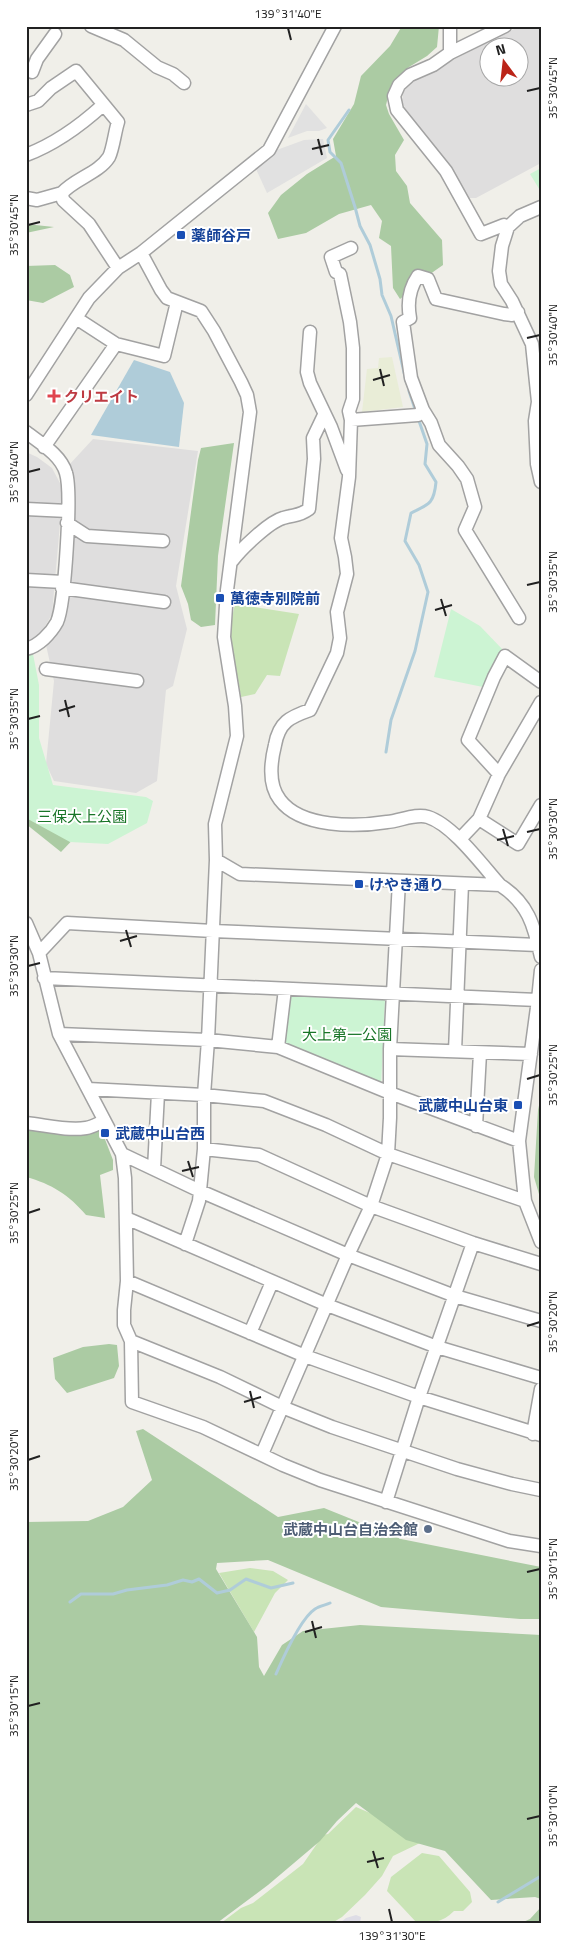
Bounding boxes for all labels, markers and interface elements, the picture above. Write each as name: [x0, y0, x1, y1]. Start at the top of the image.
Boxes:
text: 139°31'40"E: [254, 4, 322, 23]
north arrow: [480, 38, 530, 88]
text: N: [493, 38, 508, 60]
text: 35°30'45"N: [543, 57, 562, 119]
text: 35°30'45"N: [4, 194, 23, 256]
place label: 薬師谷戸: [191, 224, 251, 247]
marker: 薬師谷戸: [175, 229, 187, 241]
text: 35°30'40"N: [543, 304, 562, 366]
place label: クリエイト: [64, 385, 139, 408]
marker: クリエイト: [48, 390, 60, 402]
text: 35°30'40"N: [4, 441, 23, 503]
text: 35°30'35"N: [543, 551, 562, 613]
place label: 萬徳寺別院前: [230, 587, 320, 610]
marker: 萬徳寺別院前: [214, 592, 226, 604]
text: 35°30'35"N: [4, 688, 23, 750]
text: 35°30'30"N: [543, 798, 562, 860]
park label: 三保大上公園: [37, 805, 127, 828]
place label: けやき通り: [369, 873, 444, 896]
marker: けやき通り: [353, 878, 365, 890]
text: 35°30'30"N: [4, 935, 23, 997]
park label: 大上第一公園: [302, 1023, 392, 1046]
text: 35°30'25"N: [543, 1044, 562, 1106]
place label: 武蔵中山台東: [418, 1094, 508, 1117]
marker: 武蔵中山台東: [512, 1099, 524, 1111]
place label: 武蔵中山台西: [115, 1122, 205, 1145]
marker: 武蔵中山台西: [99, 1127, 111, 1139]
text: 35°30'25"N: [4, 1182, 23, 1244]
text: 35°30'20"N: [543, 1291, 562, 1353]
text: 35°30'20"N: [4, 1429, 23, 1491]
place label: 武蔵中山台自治会館: [283, 1518, 418, 1541]
marker: 武蔵中山台自治会館: [422, 1523, 434, 1535]
text: 35°30'15"N: [543, 1538, 562, 1600]
text: 35°30'15"N: [4, 1675, 23, 1737]
text: 35°30'10"N: [543, 1785, 562, 1847]
text: 139°31'30"E: [358, 1926, 426, 1945]

